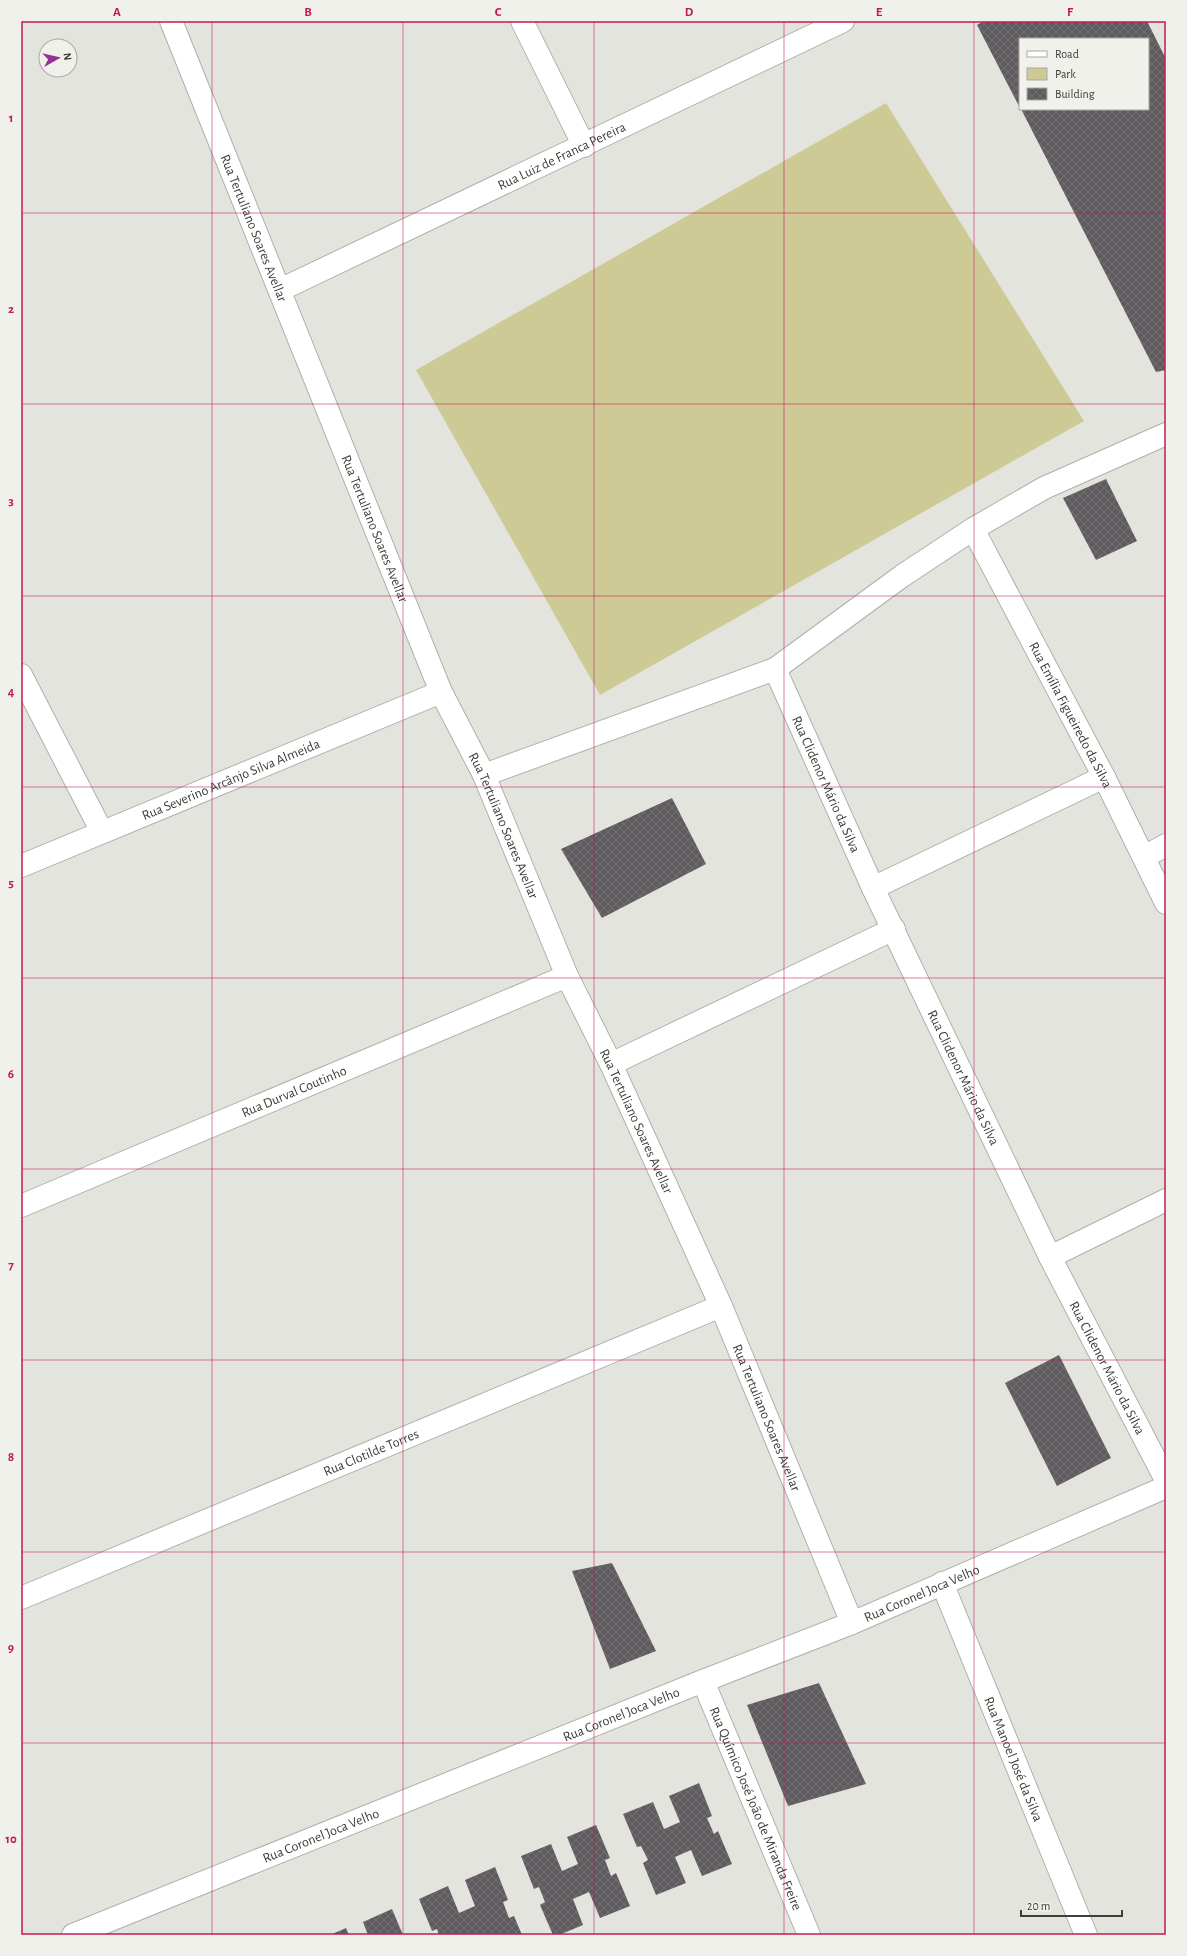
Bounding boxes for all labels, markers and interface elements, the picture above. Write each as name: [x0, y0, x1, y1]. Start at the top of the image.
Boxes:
text: A: [113, 6, 121, 19]
text: B: [304, 6, 312, 19]
text: C: [495, 6, 502, 19]
text: D: [685, 6, 694, 19]
text: E: [876, 6, 883, 19]
text: F: [1067, 6, 1074, 19]
north arrow: [38, 38, 78, 78]
legend: [1019, 38, 1149, 110]
text: Road: [1055, 48, 1079, 60]
text: N: [61, 52, 73, 61]
text: Park: [1055, 68, 1076, 80]
text: Building: [1055, 88, 1095, 100]
text: 1: [9, 112, 13, 125]
street label: Rua Luiz de Franca Pereira: [496, 120, 629, 193]
street label: Rua Tertuliano Soares Avellar: [217, 153, 289, 304]
text: 2: [8, 303, 14, 316]
street label: Rua Tertuliano Soares Avellar: [338, 453, 410, 605]
text: 3: [8, 495, 14, 508]
street label: Rua Emília Figueiredo da Silva: [1026, 640, 1114, 791]
text: 4: [8, 686, 15, 699]
street label: Rua Clidenor Mário da Silva: [789, 714, 862, 855]
street label: Rua Severino Arcânjo Silva Almeida: [140, 737, 323, 823]
street label: Rua Tertuliano Soares Avellar: [466, 751, 540, 901]
text: 5: [8, 877, 14, 890]
street label: Rua Clidenor Mário da Silva: [925, 1008, 1002, 1148]
street label: Rua Tertuliano Soares Avellar: [597, 1047, 675, 1196]
street label: Rua Durval Coutinho: [240, 1064, 349, 1120]
text: 6: [8, 1068, 14, 1081]
text: 7: [8, 1259, 14, 1272]
street label: Rua Clidenor Mário da Silva: [1066, 1299, 1147, 1438]
street label: Rua Tertuliano Soares Avellar: [730, 1342, 803, 1494]
street label: Rua Clotilde Torres: [322, 1427, 421, 1479]
text: 8: [8, 1451, 14, 1464]
street label: Rua Coronel Joca Velho: [862, 1563, 982, 1625]
text: 9: [8, 1642, 14, 1655]
street label: Rua Coronel Joca Velho: [561, 1685, 682, 1745]
street label: Rua Manoel José da Silva: [981, 1695, 1045, 1824]
street label: Rua Químico José João de Miranda Freire: [707, 1705, 804, 1912]
street label: Rua Coronel Joca Velho: [261, 1806, 381, 1866]
text: 10: [5, 1833, 17, 1846]
scale bar: [1021, 1892, 1122, 1918]
text: 20 m: [1027, 1900, 1050, 1912]

